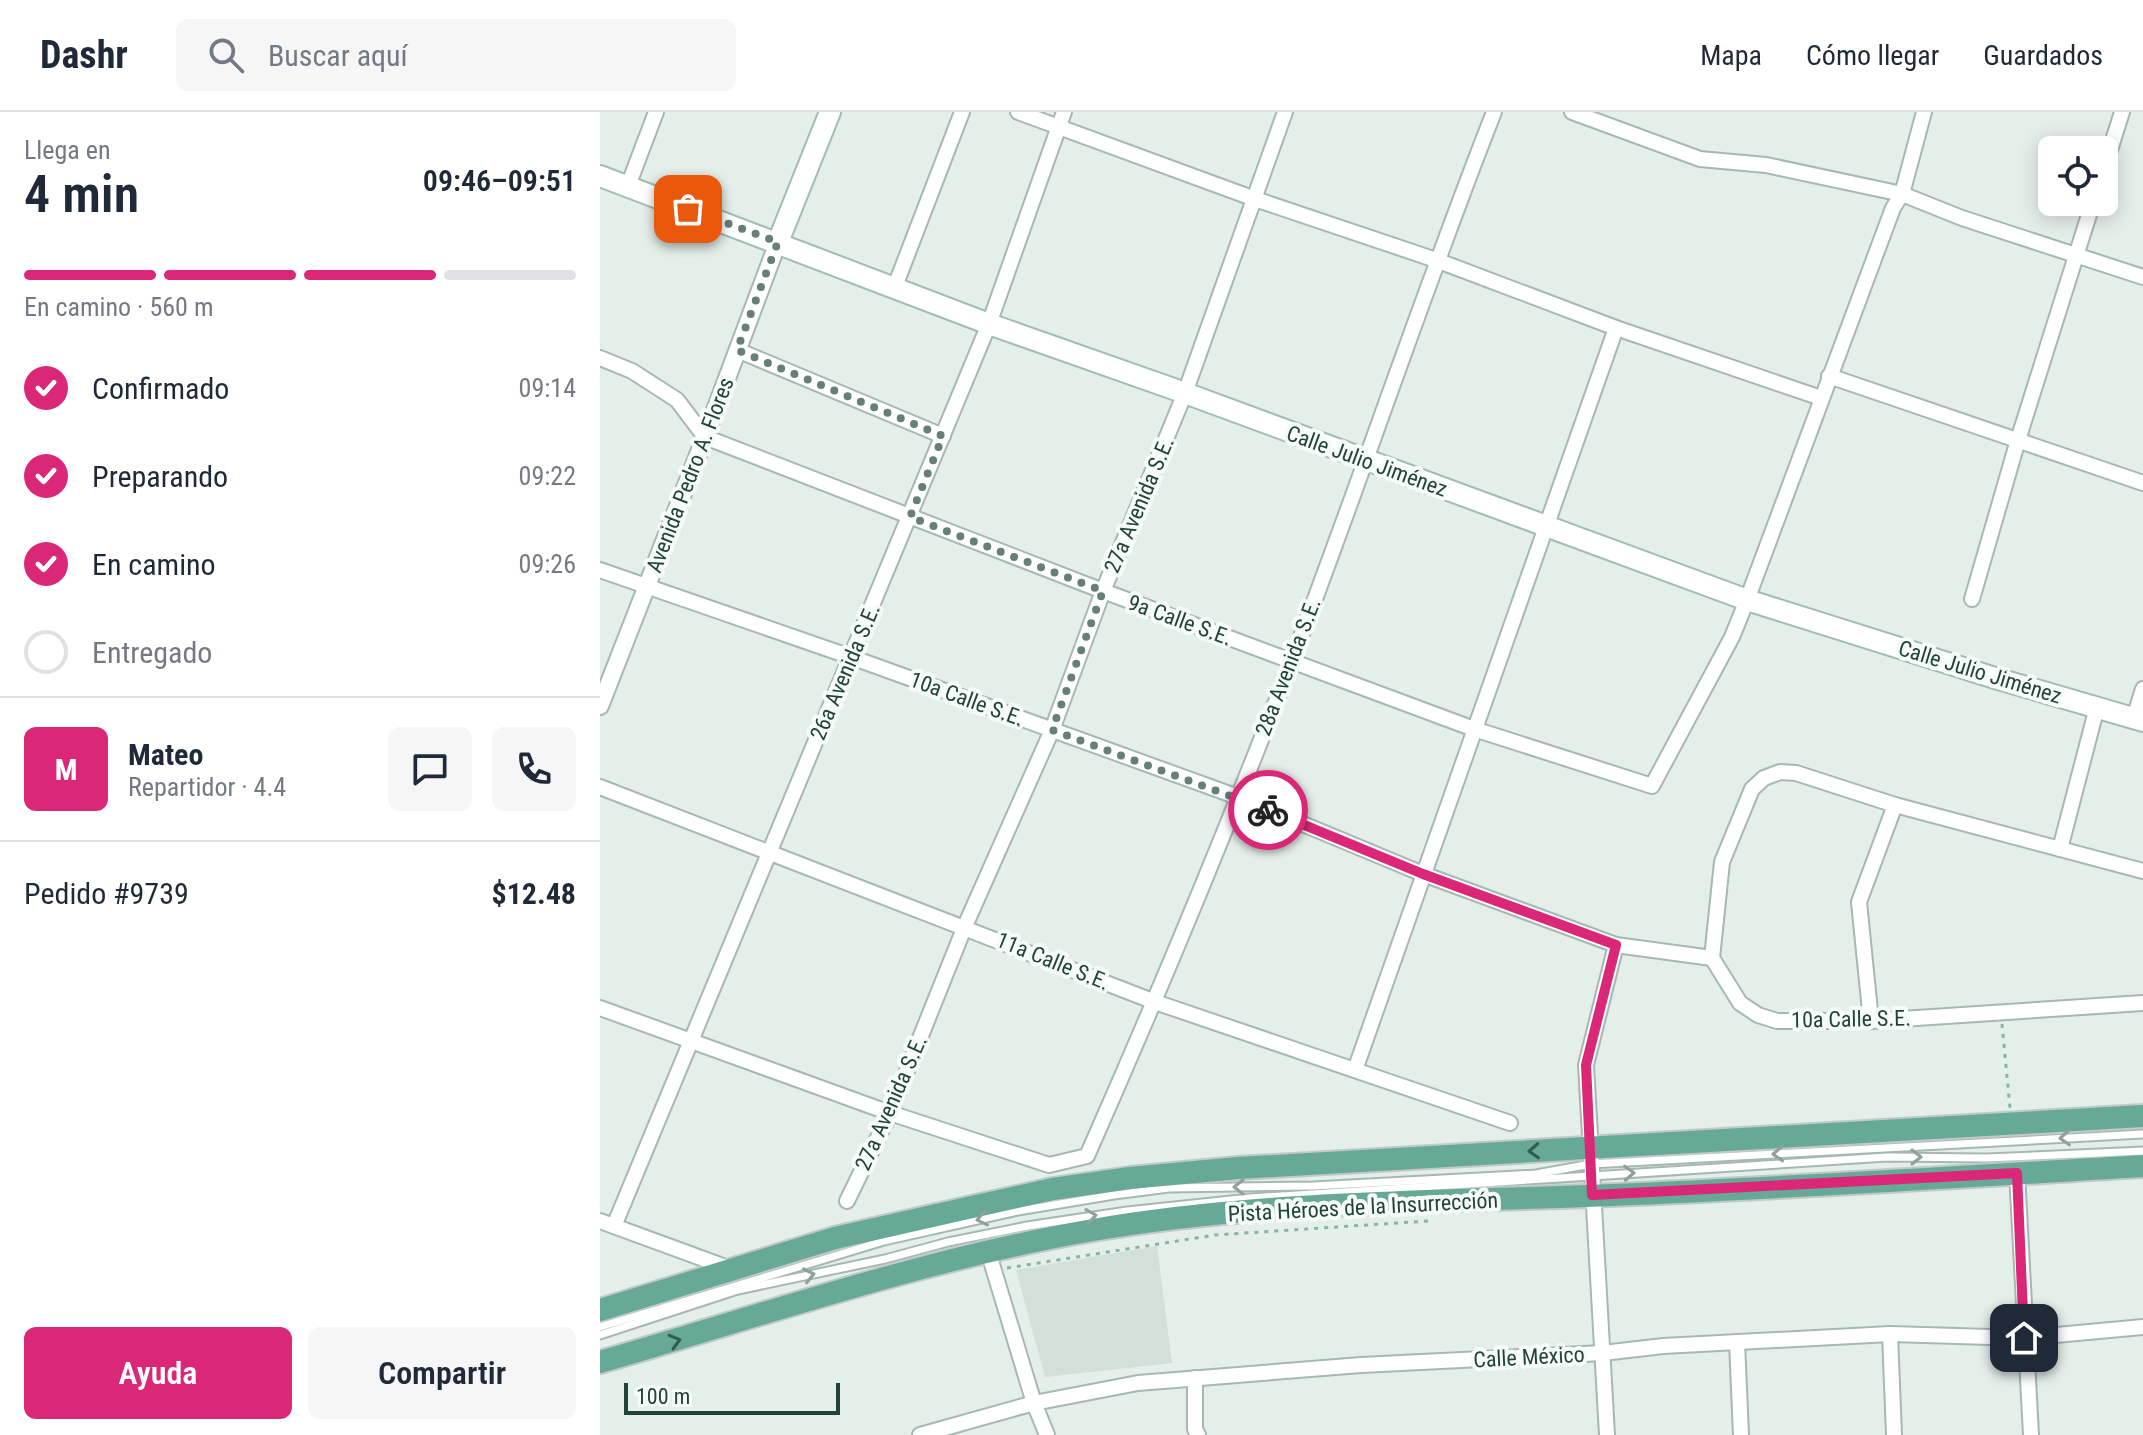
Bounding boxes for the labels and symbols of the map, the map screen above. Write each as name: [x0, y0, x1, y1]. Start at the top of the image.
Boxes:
pin: [654, 175, 722, 243]
street label: Avenida Pedro A. Flores: [641, 374, 739, 576]
street label: Calle Julio Jiménez: [1283, 420, 1451, 502]
street label: 27a Avenida S.E.: [1099, 433, 1179, 577]
street label: 9a Calle S.E.: [1125, 590, 1235, 650]
street label: 28a Avenida S.E.: [1250, 595, 1326, 739]
street label: 26a Avenida S.E.: [805, 600, 885, 744]
street label: Calle Julio Jiménez: [1895, 635, 2065, 709]
street label: 10a Calle S.E.: [906, 667, 1028, 731]
courier: [1228, 770, 1308, 850]
street label: 11a Calle S.E.: [993, 927, 1113, 995]
street label: 10a Calle S.E.: [1791, 1005, 1911, 1033]
street label: 27a Avenida S.E.: [850, 1032, 932, 1174]
one-way arrow: [2058, 1130, 2071, 1147]
one-way arrow: [1527, 1142, 1540, 1159]
one-way arrow: [1771, 1145, 1784, 1162]
one-way arrow: [1910, 1148, 1923, 1166]
one-way arrow: [1623, 1164, 1636, 1181]
one-way arrow: [1232, 1178, 1245, 1196]
street label: Pista Héroes de la Insurrección: [1227, 1187, 1499, 1227]
one-way arrow: [1084, 1208, 1098, 1225]
one-way arrow: [975, 1210, 989, 1227]
one-way arrow: [802, 1267, 816, 1284]
pin: [1990, 1304, 2058, 1372]
one-way arrow: [667, 1333, 681, 1350]
street label: Calle México: [1473, 1342, 1585, 1372]
scale bar: [624, 1379, 840, 1415]

